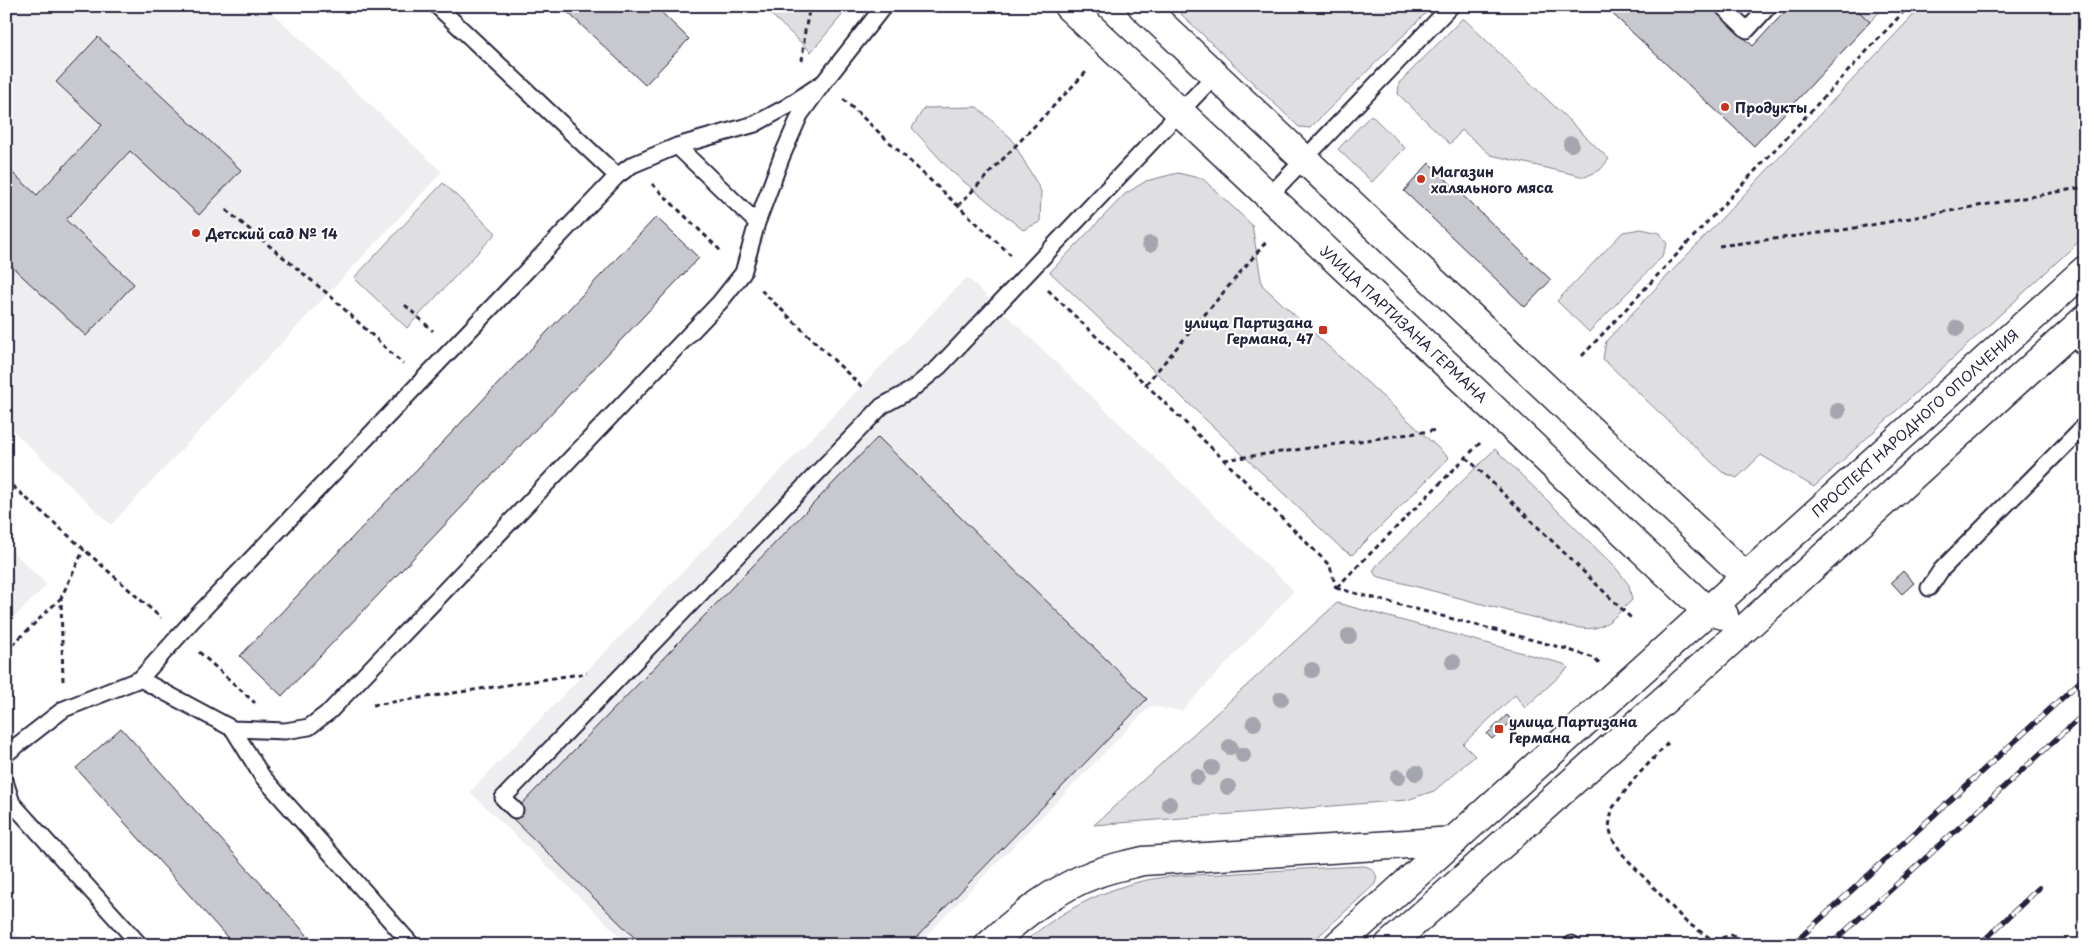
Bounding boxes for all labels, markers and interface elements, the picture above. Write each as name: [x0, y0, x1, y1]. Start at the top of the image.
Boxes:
place label: Продукты: [1735, 97, 1807, 118]
marker: Продукты: [1719, 101, 1731, 113]
place label: Магазин халяльного мяса: [1431, 161, 1554, 198]
marker: Магазин халяльного мяса: [1415, 173, 1427, 185]
place label: Детский сад № 14: [205, 223, 338, 244]
marker: Детский сад № 14: [190, 227, 202, 239]
street label: УЛИЦА ПАРТИЗАНА ГЕРМАНА: [1316, 241, 1493, 408]
place label: улица Партизана Германа, 47: [1184, 312, 1314, 349]
marker: улица Партизана Германа, 47: [1317, 324, 1329, 336]
street label: ПРОСПЕКТ НАРОДНОГО ОПОЛЧЕНИЯ: [1807, 324, 2023, 522]
place label: улица Партизана Германа: [1509, 711, 1638, 748]
marker: улица Партизана Германа: [1493, 723, 1505, 735]

